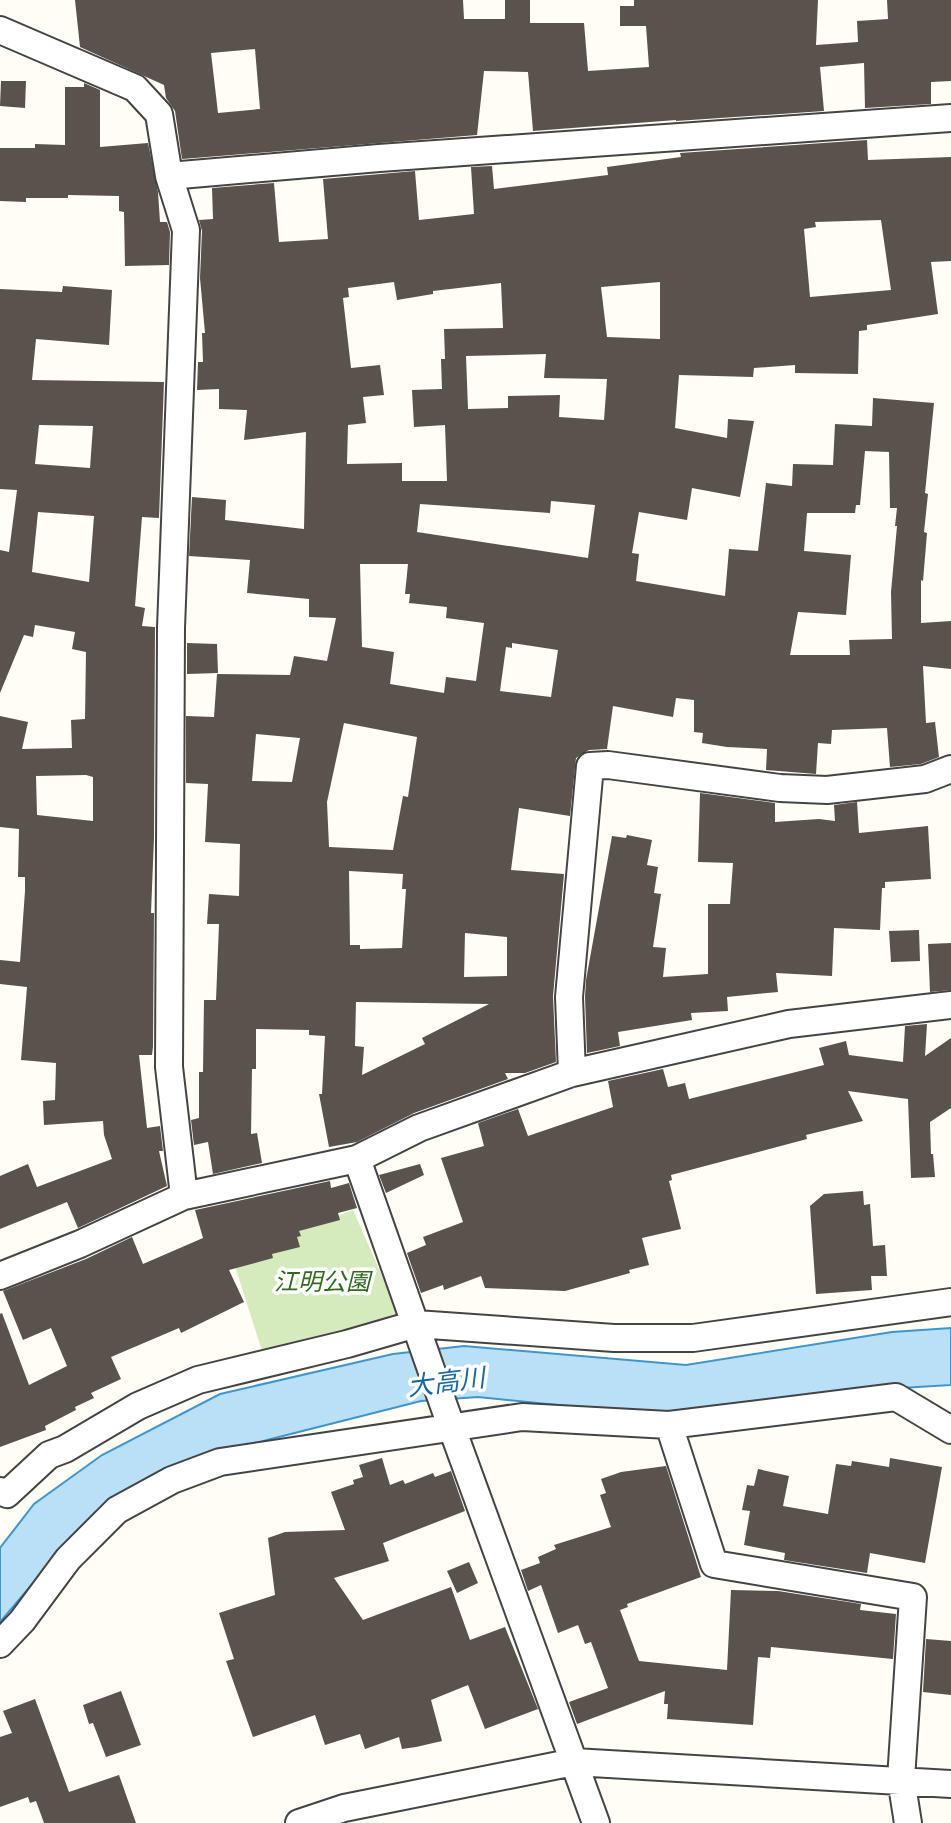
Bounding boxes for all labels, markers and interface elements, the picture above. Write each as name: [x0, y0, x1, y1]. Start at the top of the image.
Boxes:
park label: 江明公園: [274, 1267, 373, 1296]
water label: 大高川: [405, 1361, 490, 1403]

